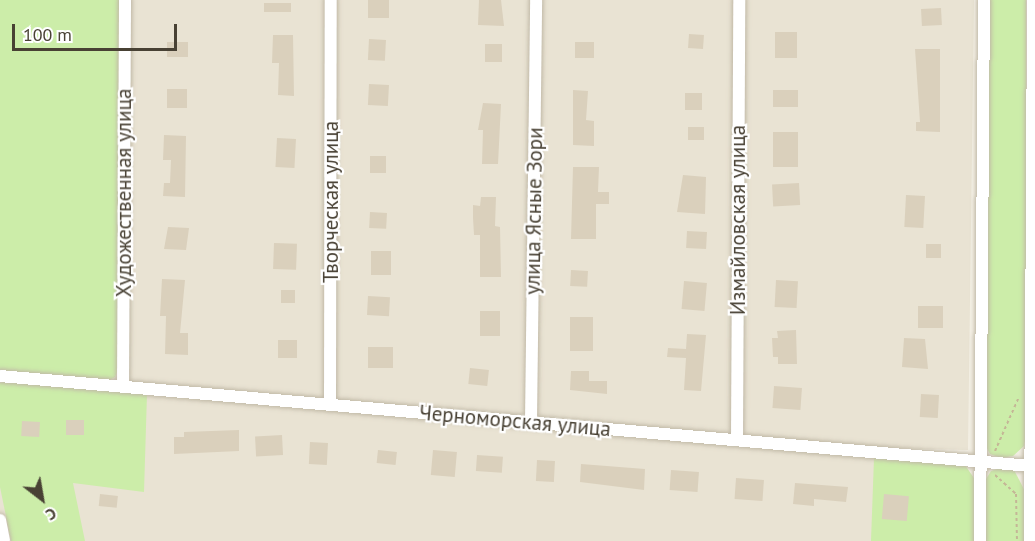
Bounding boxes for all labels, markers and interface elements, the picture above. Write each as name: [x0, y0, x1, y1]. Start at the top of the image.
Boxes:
scale bar: [15, 12, 180, 50]
text: 100 m: [23, 23, 72, 46]
street label: Художественная улица: [111, 89, 137, 297]
street label: Творческая улица: [318, 121, 344, 283]
street label: Измайловская улица: [725, 125, 751, 315]
street label: улица Ясные Зори: [520, 127, 548, 295]
street label: Черноморская улица: [418, 400, 612, 442]
north arrow: [12, 469, 72, 529]
text: С: [42, 504, 60, 525]

